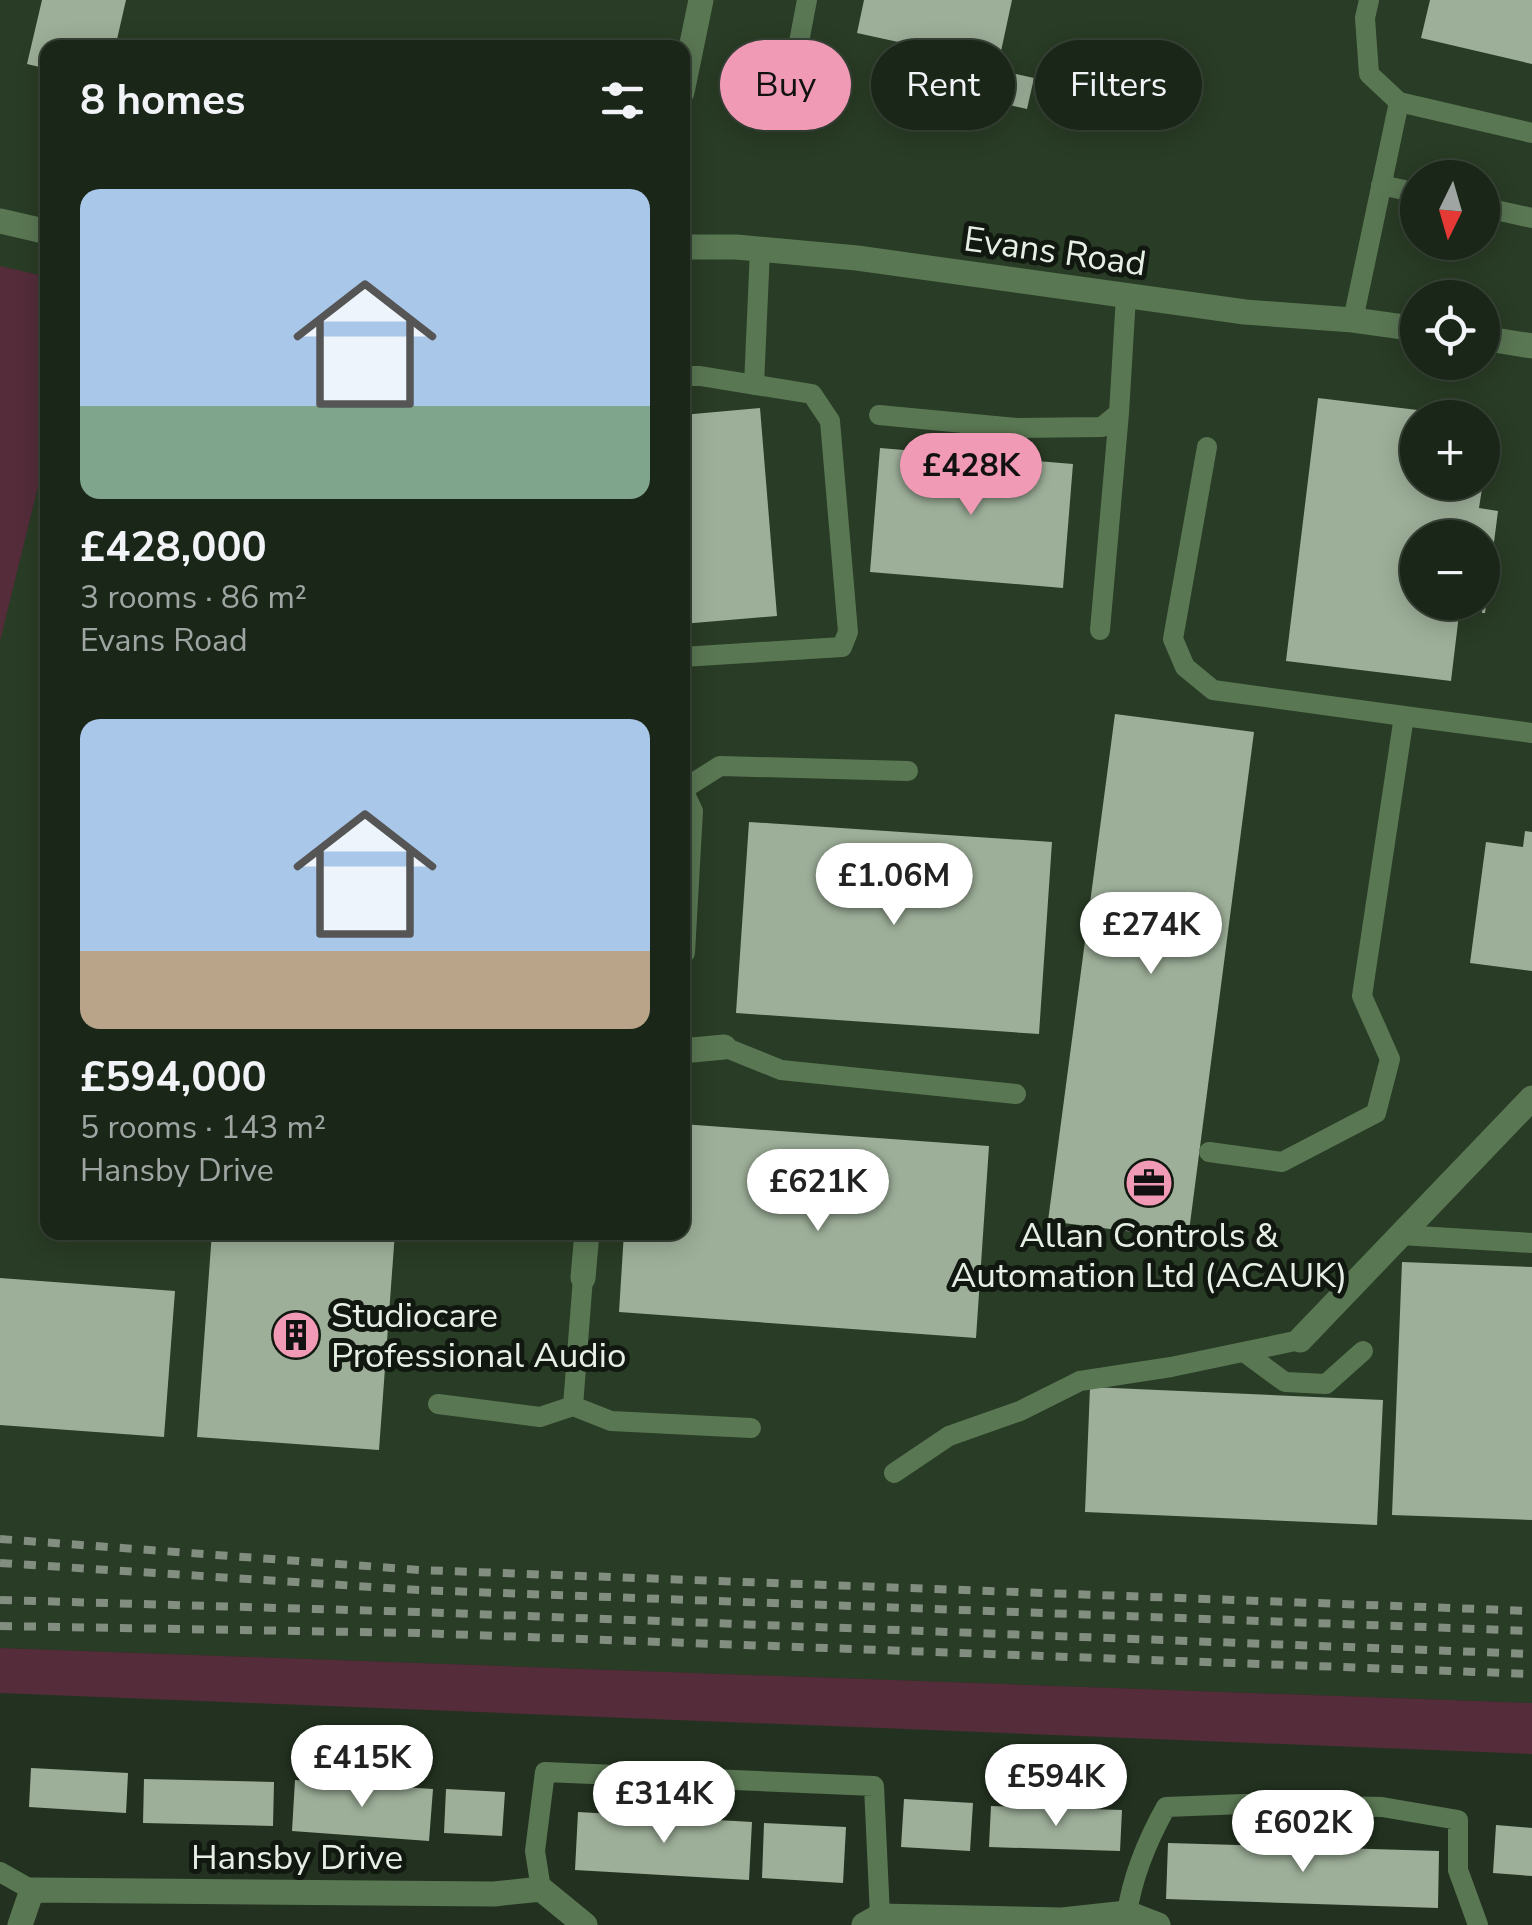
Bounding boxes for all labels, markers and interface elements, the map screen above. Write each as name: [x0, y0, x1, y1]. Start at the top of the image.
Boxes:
chip: Buy: [720, 40, 851, 130]
chip: Rent: [871, 40, 1015, 130]
chip: Filters: [1035, 40, 1202, 130]
text: 8 homes: [80, 72, 245, 129]
icon: filters: [595, 73, 650, 128]
north arrow: [1400, 160, 1500, 260]
map controls: [1400, 160, 1500, 620]
street label: Evans Road: [961, 215, 1149, 288]
icon: home: [275, 254, 455, 434]
button: locate: [1400, 280, 1500, 380]
button: +: [1400, 400, 1500, 500]
pin: £428K: [901, 433, 1041, 518]
text: £428K: [922, 444, 1020, 487]
text: £428,000: [80, 519, 267, 576]
button: −: [1400, 520, 1500, 620]
text: 3 rooms · 86 m²: [80, 576, 307, 619]
text: Evans Road: [80, 619, 248, 662]
icon: home: [275, 784, 455, 964]
pin: £1.06M: [813, 843, 975, 928]
text: £1.06M: [838, 854, 950, 897]
pin: £274K: [1081, 892, 1221, 977]
text: £274K: [1102, 903, 1200, 946]
text: £594,000: [80, 1049, 267, 1106]
text: 5 rooms · 143 m²: [80, 1106, 326, 1149]
text: Hansby Drive: [80, 1149, 274, 1192]
pin: £621K: [748, 1149, 888, 1234]
office icon: Allan Controls & Automation Ltd (ACAUK): [1123, 1157, 1175, 1209]
text: £621K: [769, 1160, 867, 1203]
place label: Allan Controls & Automation Ltd (ACAUK): [951, 1212, 1347, 1299]
place label: Studiocare Professional Audio: [331, 1292, 626, 1379]
building icon: Studiocare Professional Audio: [270, 1309, 322, 1361]
pin: £415K: [292, 1725, 432, 1810]
text: £415K: [313, 1736, 411, 1779]
pin: £594K: [986, 1744, 1126, 1829]
text: £594K: [1007, 1755, 1105, 1798]
pin: £314K: [594, 1761, 734, 1846]
text: £314K: [615, 1772, 713, 1815]
pin: £602K: [1233, 1790, 1373, 1875]
text: £602K: [1254, 1801, 1352, 1844]
street label: Hansby Drive: [191, 1834, 403, 1881]

